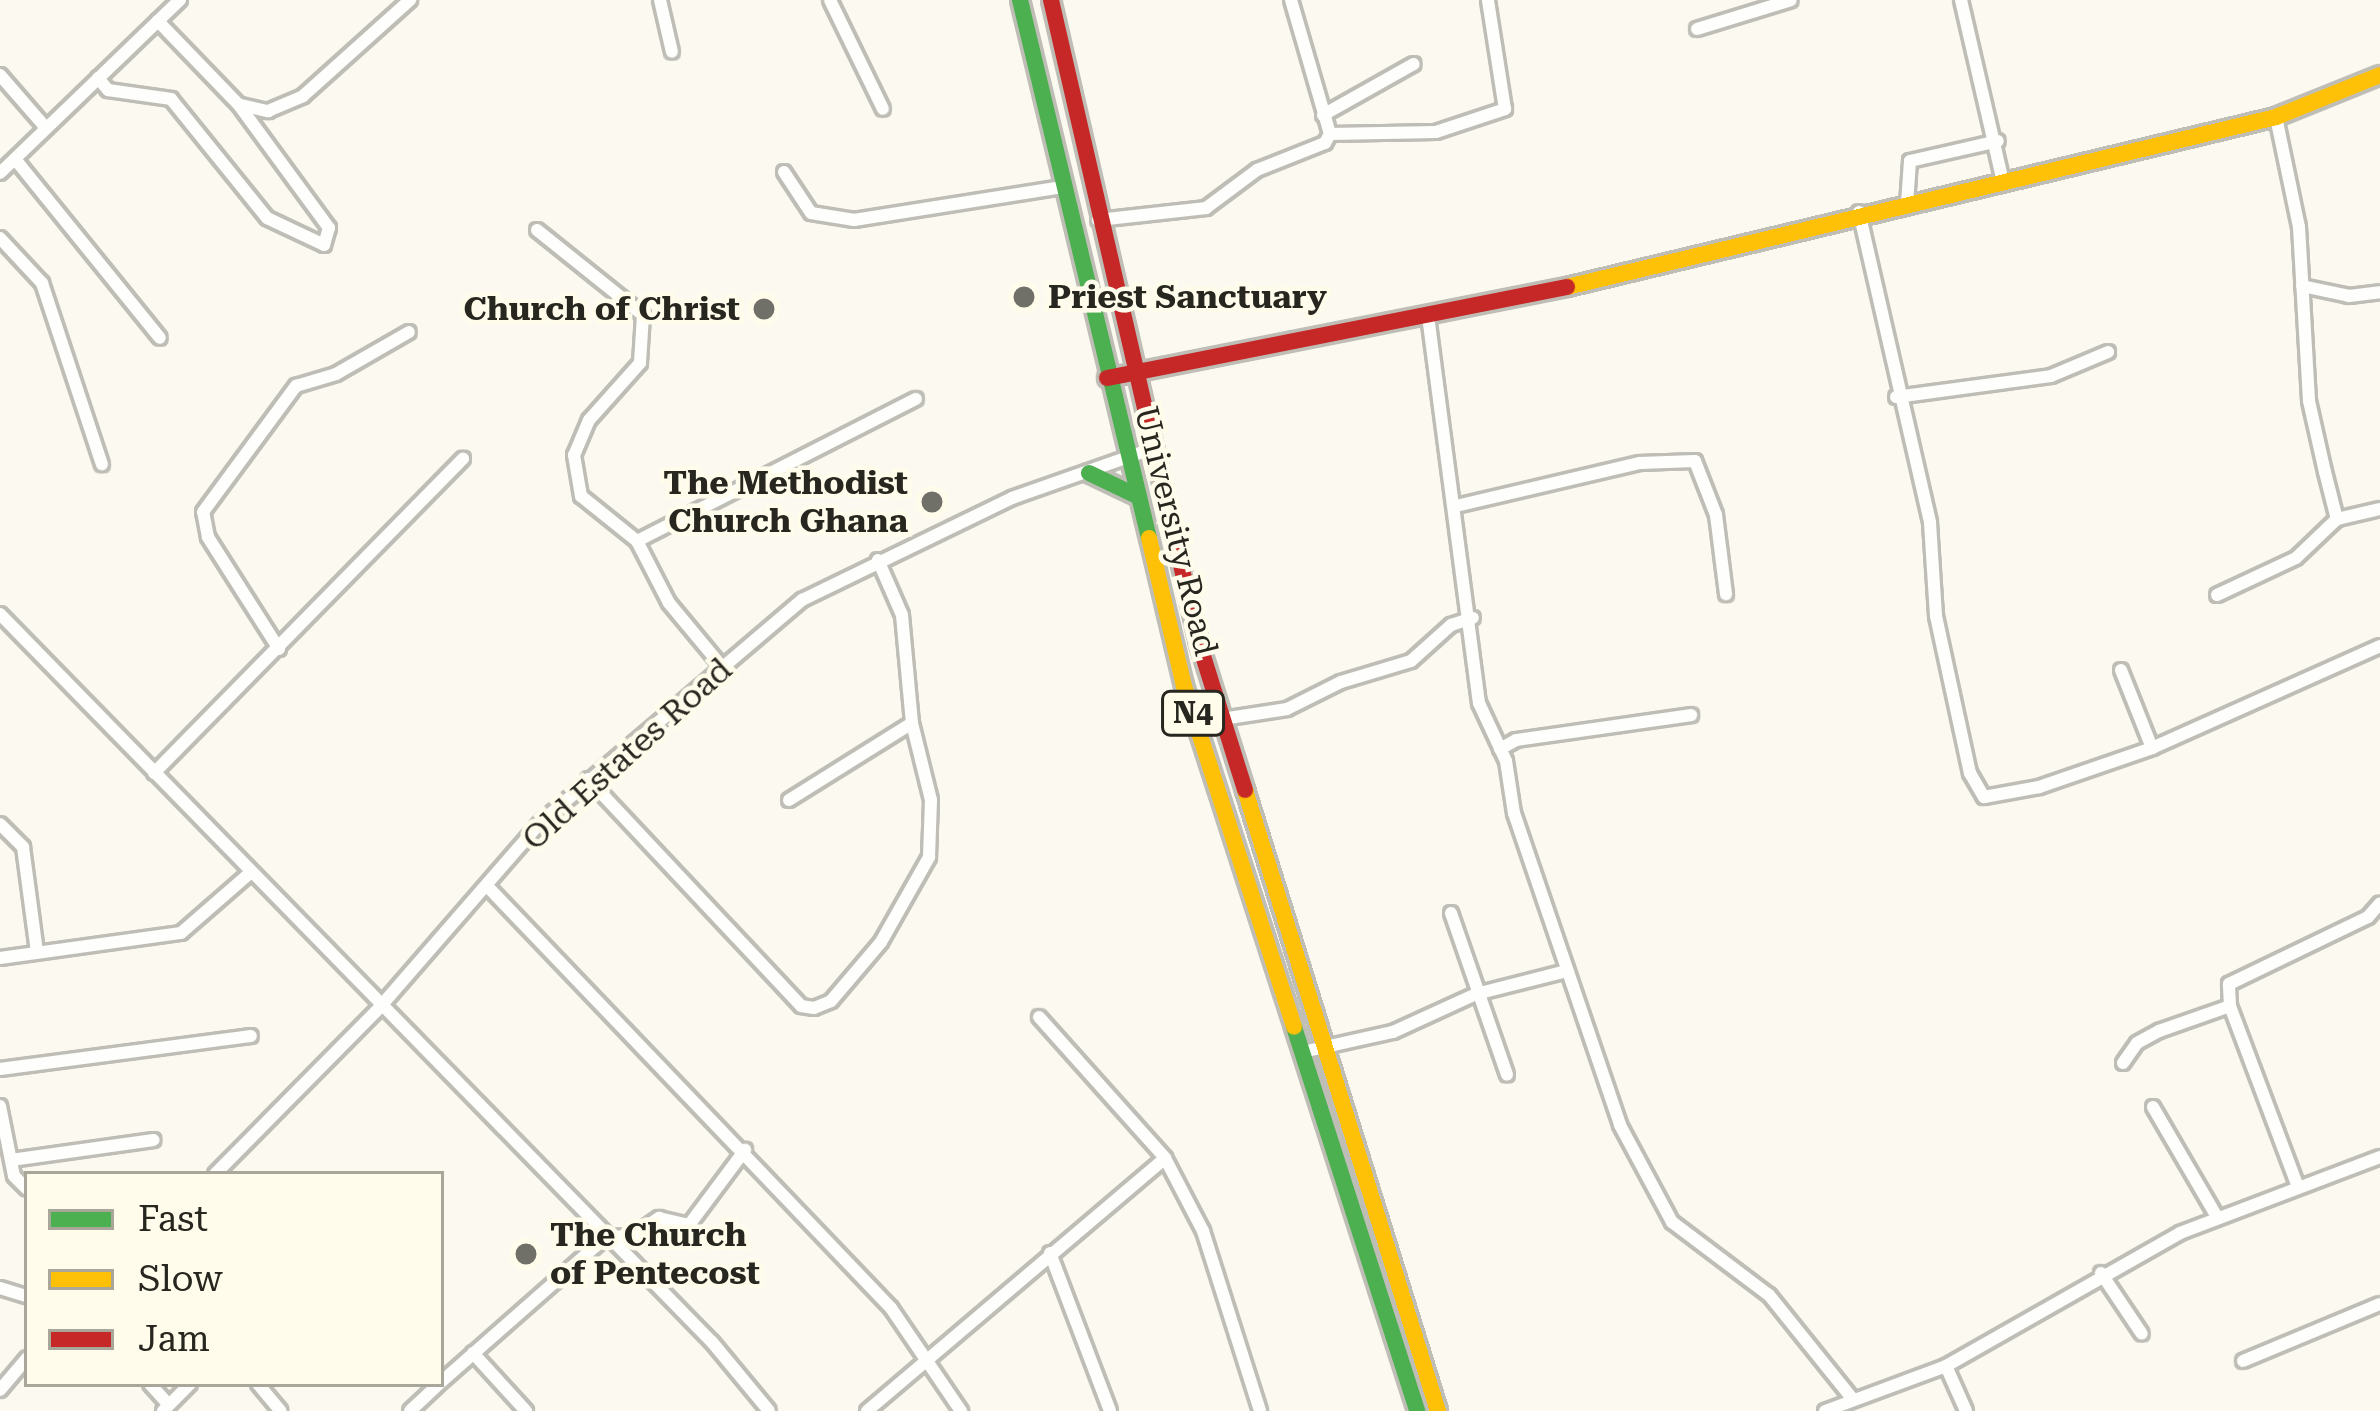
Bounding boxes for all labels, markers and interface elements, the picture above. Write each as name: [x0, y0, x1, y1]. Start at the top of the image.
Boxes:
place label: Priest Sanctuary: [1048, 277, 1327, 317]
marker: Priest Sanctuary: [1011, 284, 1037, 310]
place label: Church of Christ: [463, 289, 740, 329]
marker: Church of Christ: [751, 296, 777, 322]
street label: University Road: [1126, 402, 1226, 660]
place label: The Methodist Church Ghana: [663, 463, 908, 541]
marker: The Methodist Church Ghana: [919, 489, 945, 515]
street label: Old Estates Road: [514, 650, 740, 858]
road number: N4: [1160, 689, 1226, 737]
legend: [24, 1171, 444, 1387]
text: Fast: [138, 1198, 208, 1240]
place label: The Church of Pentecost: [550, 1215, 760, 1293]
marker: The Church of Pentecost: [513, 1241, 539, 1267]
text: Slow: [138, 1258, 223, 1300]
text: Jam: [138, 1318, 210, 1360]

